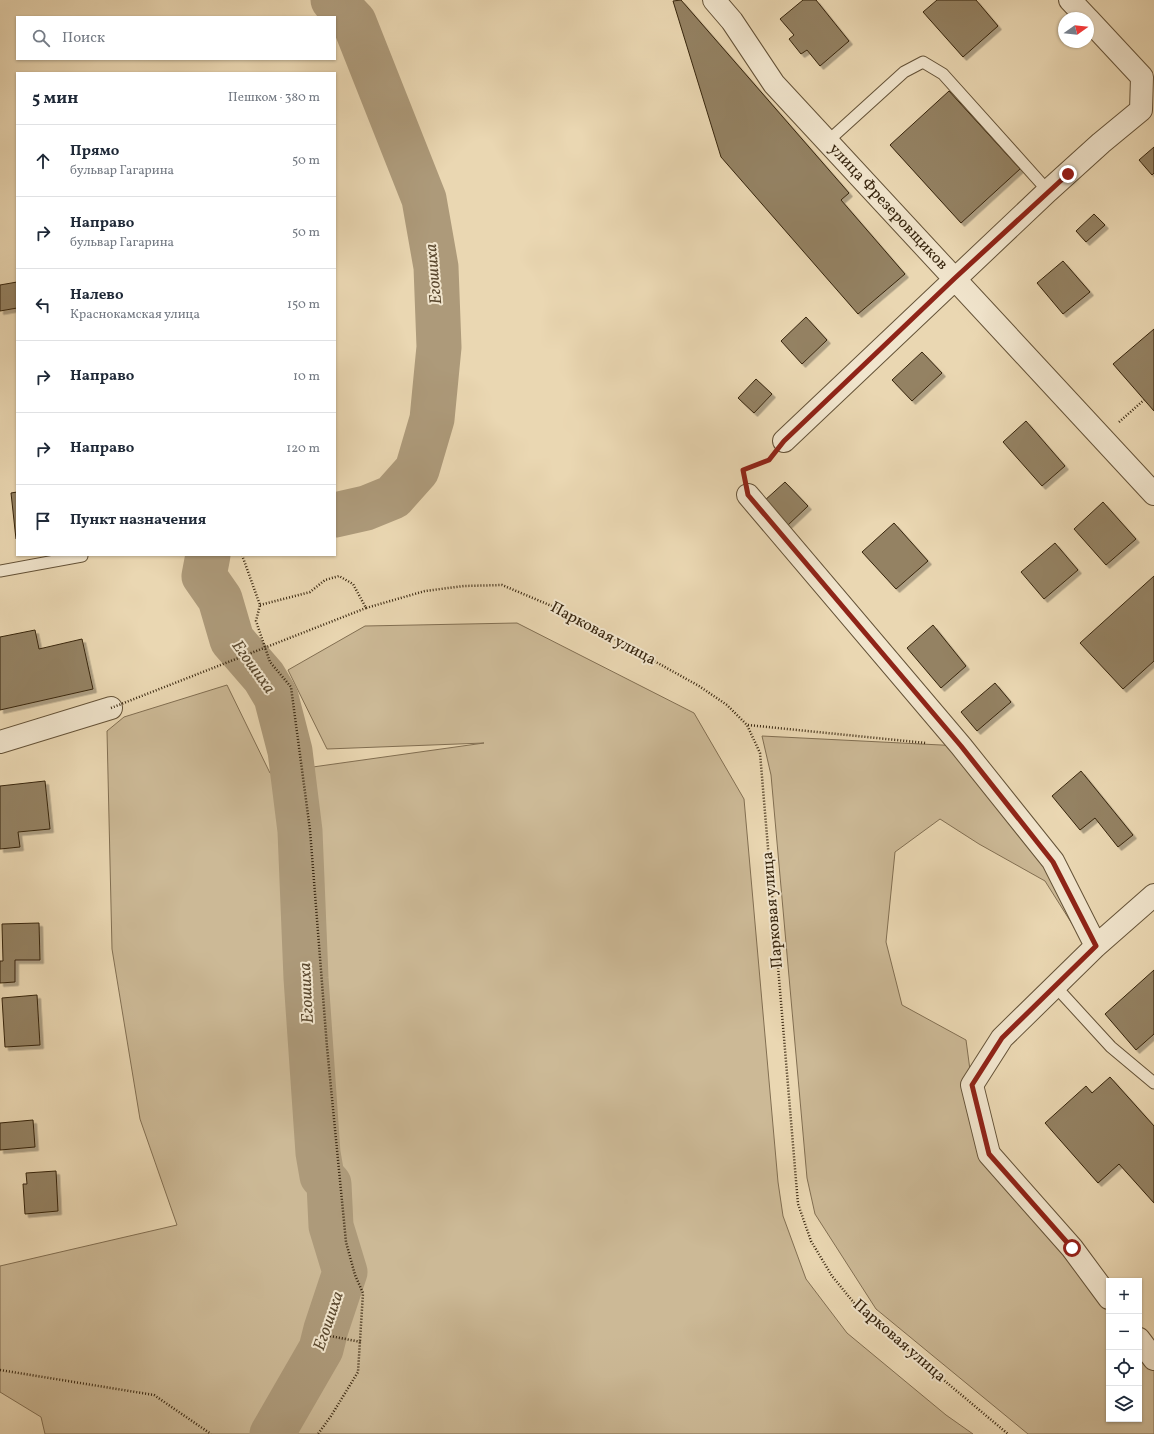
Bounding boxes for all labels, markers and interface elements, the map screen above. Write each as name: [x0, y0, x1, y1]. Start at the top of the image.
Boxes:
north arrow: [1058, 12, 1094, 48]
search box: [16, 16, 336, 60]
icon: search: [30, 27, 52, 49]
text: Поиск: [62, 28, 105, 49]
text: 5 мин: [32, 87, 78, 110]
text: Пешком · 380 m: [228, 89, 320, 107]
street label: улица Фрезеровщиков: [823, 139, 953, 275]
text: Прямо: [70, 141, 119, 162]
icon: ahead: [32, 150, 54, 172]
text: 50 m: [292, 152, 320, 170]
text: бульвар Гагарина: [70, 162, 174, 180]
route end: [1059, 165, 1077, 183]
text: Направо: [70, 213, 134, 234]
icon: right: [32, 222, 54, 244]
text: 50 m: [292, 224, 320, 242]
text: бульвар Гагарина: [70, 234, 174, 252]
water label: Егошиха: [420, 243, 448, 305]
text: Налево: [70, 285, 124, 306]
icon: left: [32, 294, 54, 316]
text: 150 m: [287, 296, 320, 314]
text: Краснокамская улица: [70, 306, 200, 324]
icon: right: [32, 366, 54, 388]
text: Направо: [70, 366, 134, 387]
text: 10 m: [293, 368, 320, 386]
icon: right: [32, 438, 54, 460]
text: Направо: [70, 438, 134, 459]
text: 120 m: [286, 440, 320, 458]
icon: arrive: [32, 510, 54, 532]
text: Пункт назначения: [70, 510, 206, 531]
street label: Парковая улица: [546, 597, 660, 671]
water label: Егошиха: [226, 635, 280, 699]
street label: Парковая улица: [757, 851, 789, 969]
water label: Егошиха: [294, 962, 320, 1024]
route start: [1063, 1239, 1081, 1257]
map controls: [1106, 1278, 1142, 1422]
button: +: [1106, 1278, 1142, 1314]
water label: Егошиха: [308, 1288, 350, 1354]
street label: Парковая улица: [848, 1294, 950, 1388]
button: −: [1106, 1314, 1142, 1350]
button: locate: [1106, 1350, 1142, 1386]
button: layers: [1106, 1386, 1142, 1422]

